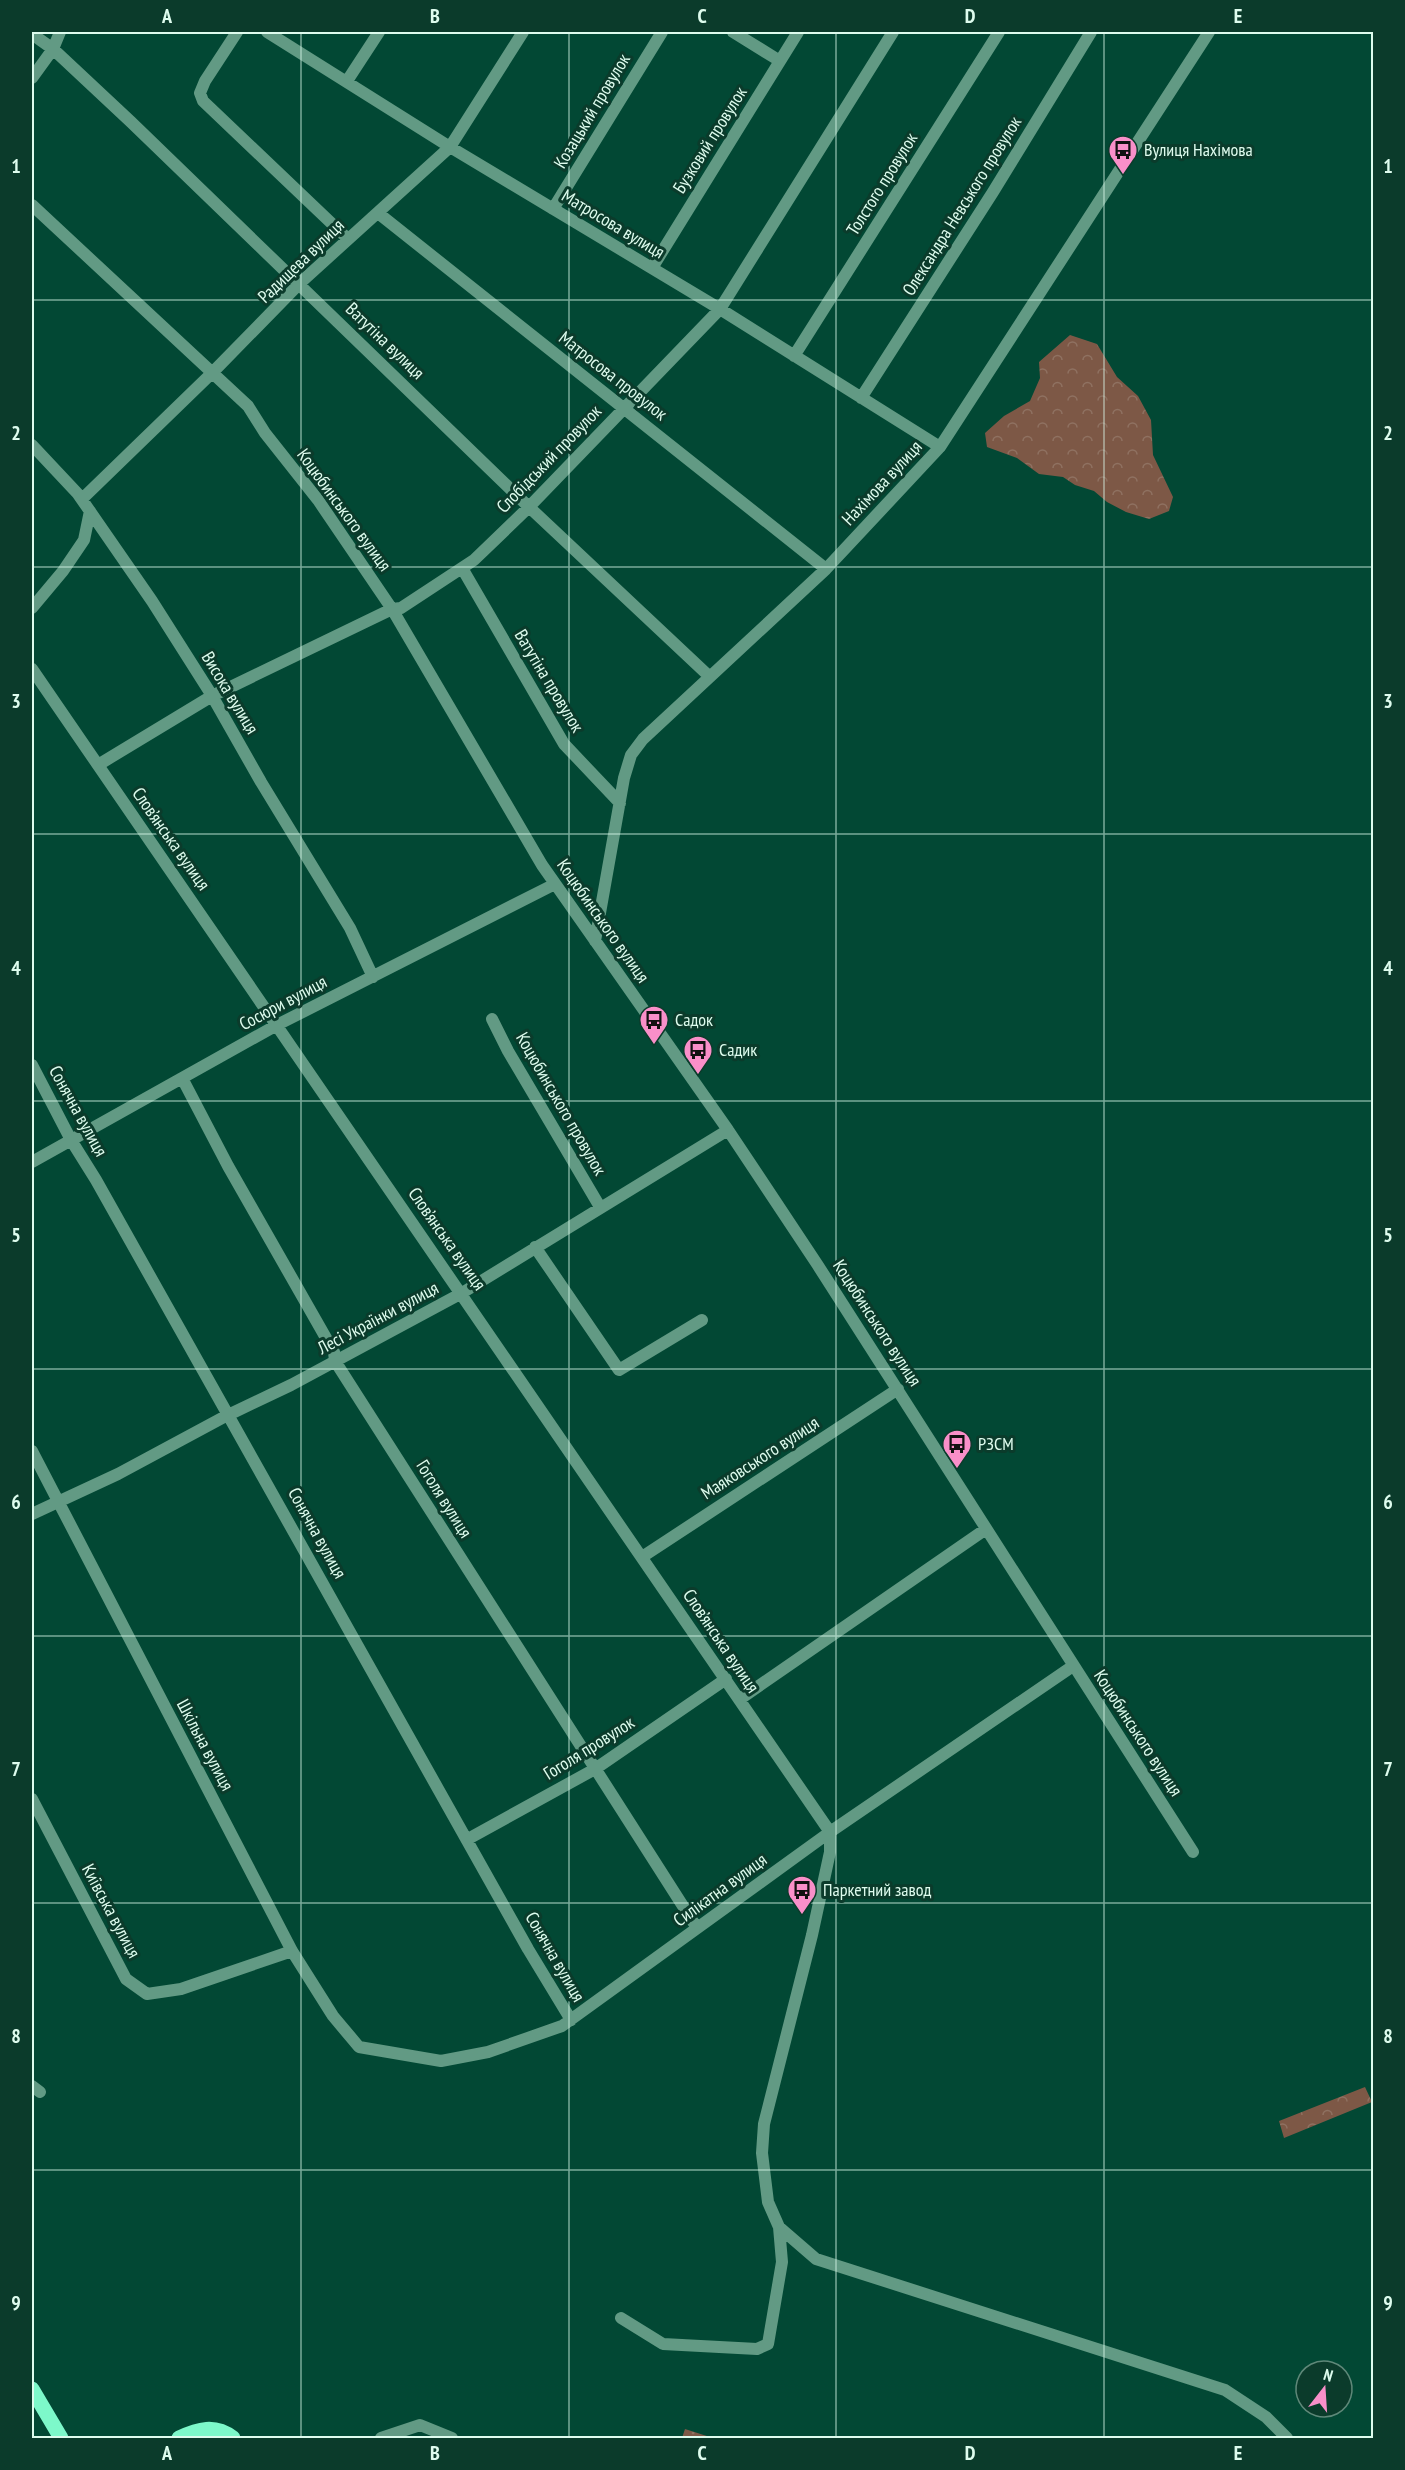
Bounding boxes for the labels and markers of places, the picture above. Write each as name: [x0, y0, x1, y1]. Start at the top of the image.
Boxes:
bus stop icon: Вулиця Нахімова: [1107, 134, 1139, 176]
place label: Вулиця Нахімова: [1144, 138, 1253, 161]
bus stop icon: Садок: [638, 1004, 670, 1046]
place label: Садок: [675, 1008, 713, 1031]
bus stop icon: Садик: [682, 1034, 714, 1076]
place label: Садик: [719, 1038, 757, 1061]
bus stop icon: РЗСМ: [941, 1428, 973, 1470]
place label: РЗСМ: [978, 1432, 1014, 1455]
bus stop icon: Паркетний завод: [786, 1874, 818, 1916]
place label: Паркетний завод: [823, 1878, 931, 1901]

